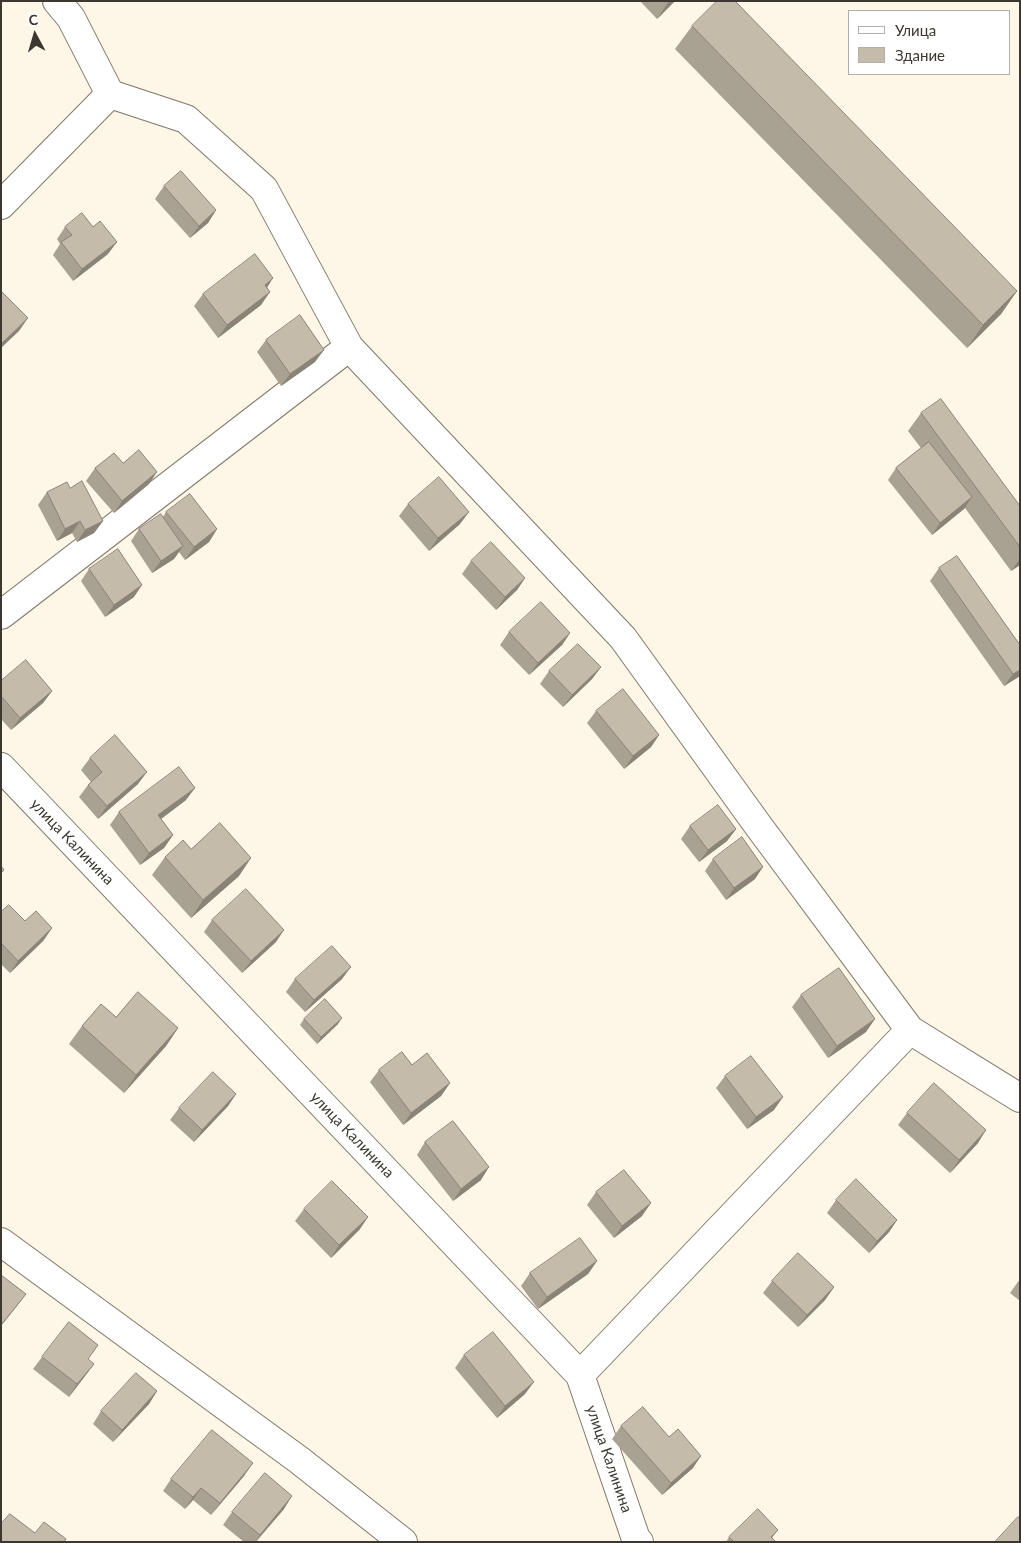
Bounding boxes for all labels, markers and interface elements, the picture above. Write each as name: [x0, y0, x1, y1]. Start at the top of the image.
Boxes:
north arrow: [10, 10, 60, 60]
legend: [848, 10, 1011, 75]
text: С: [28, 11, 39, 29]
text: Улица: [895, 21, 936, 39]
text: Здание: [895, 46, 945, 64]
street label: улица Калинина: [26, 795, 118, 889]
street label: улица Калинина: [306, 1088, 398, 1182]
street label: улица Калинина: [582, 1403, 636, 1515]

